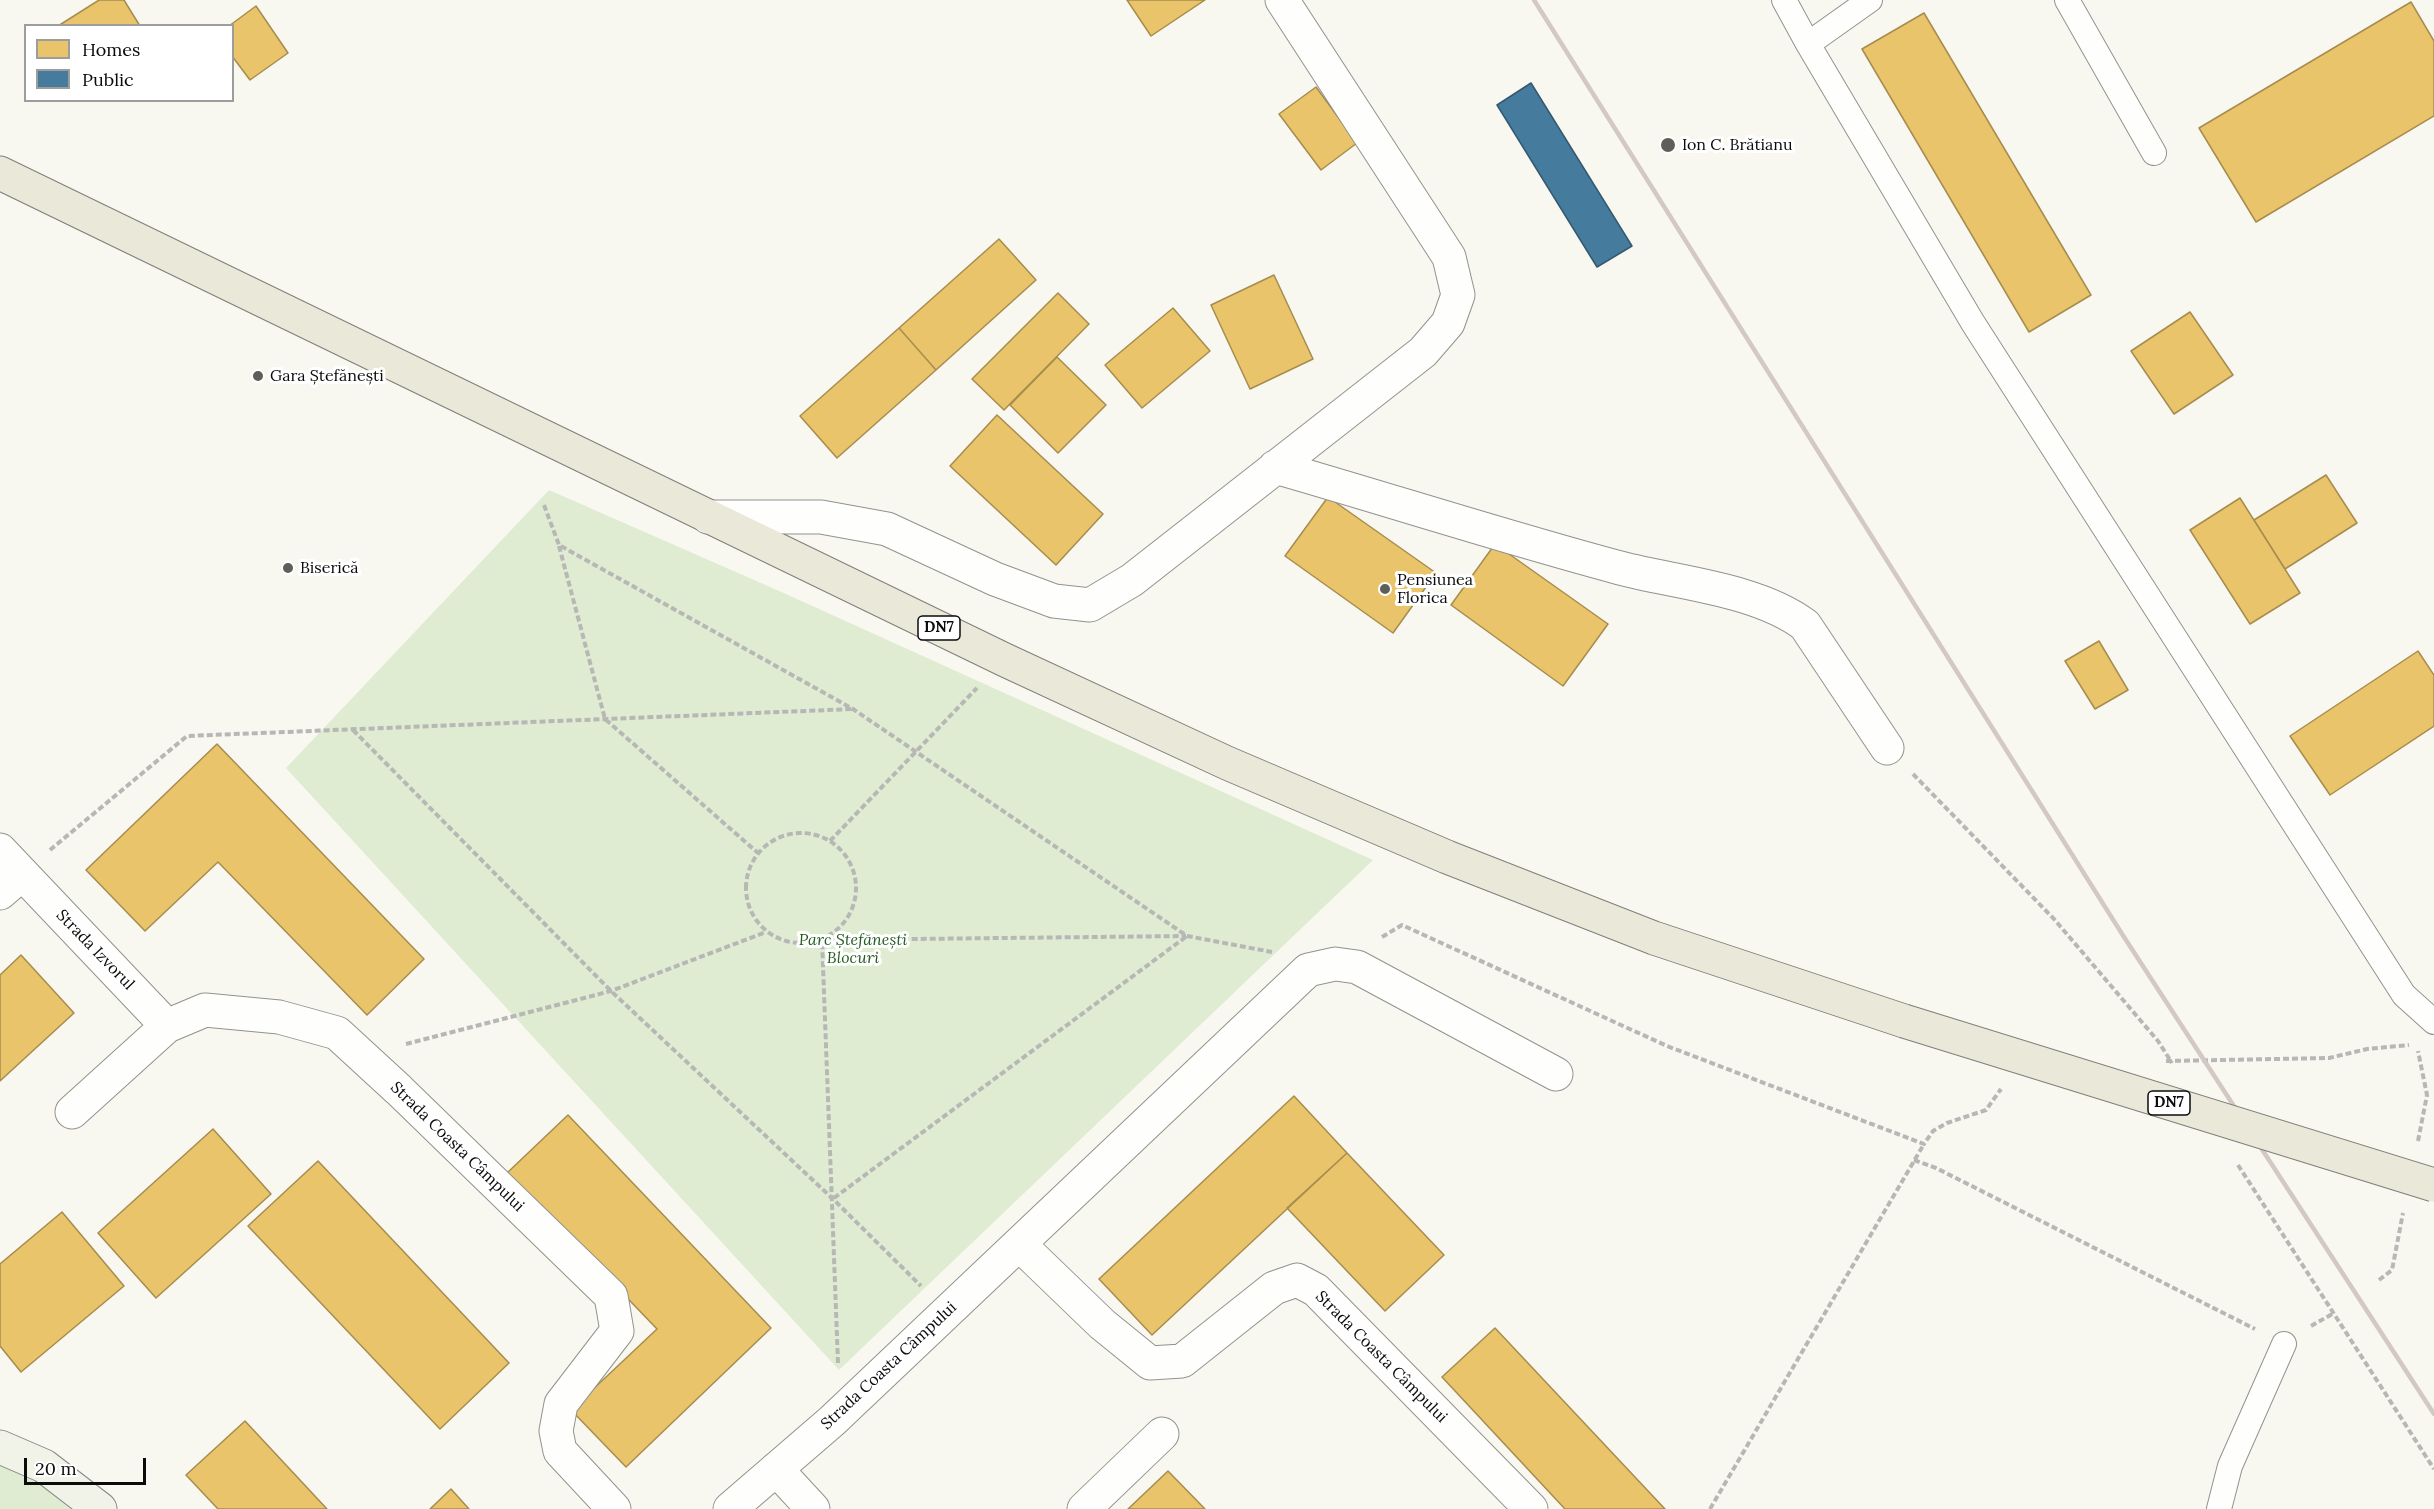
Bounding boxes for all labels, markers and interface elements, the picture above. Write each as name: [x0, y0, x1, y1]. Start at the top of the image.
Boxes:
legend: [24, 24, 234, 102]
text: Homes: [82, 38, 140, 61]
text: Public: [82, 68, 134, 91]
place label: Ion C. Brătianu: [1682, 135, 1793, 155]
marker: Ion C. Brătianu: [1659, 136, 1677, 154]
place label: Gara Ștefănești: [270, 366, 384, 386]
marker: Gara Ștefănești: [251, 369, 265, 383]
place label: Biserică: [300, 558, 359, 578]
marker: Biserică: [281, 561, 295, 575]
place label: Pensiunea Florica: [1397, 570, 1473, 608]
marker: Pensiunea Florica: [1378, 582, 1392, 596]
road number: DN7: [918, 616, 960, 640]
street label: Strada Izvorul: [52, 906, 138, 994]
park label: Parc Ștefănești Blocuri: [799, 930, 907, 968]
street label: Strada Coasta Câmpului: [386, 1078, 528, 1216]
road number: DN7: [2148, 1091, 2190, 1115]
street label: Strada Coasta Câmpului: [1311, 1287, 1451, 1427]
street label: Strada Coasta Câmpului: [817, 1298, 961, 1434]
scale bar: [27, 1446, 148, 1484]
text: 20 m: [35, 1457, 77, 1480]

